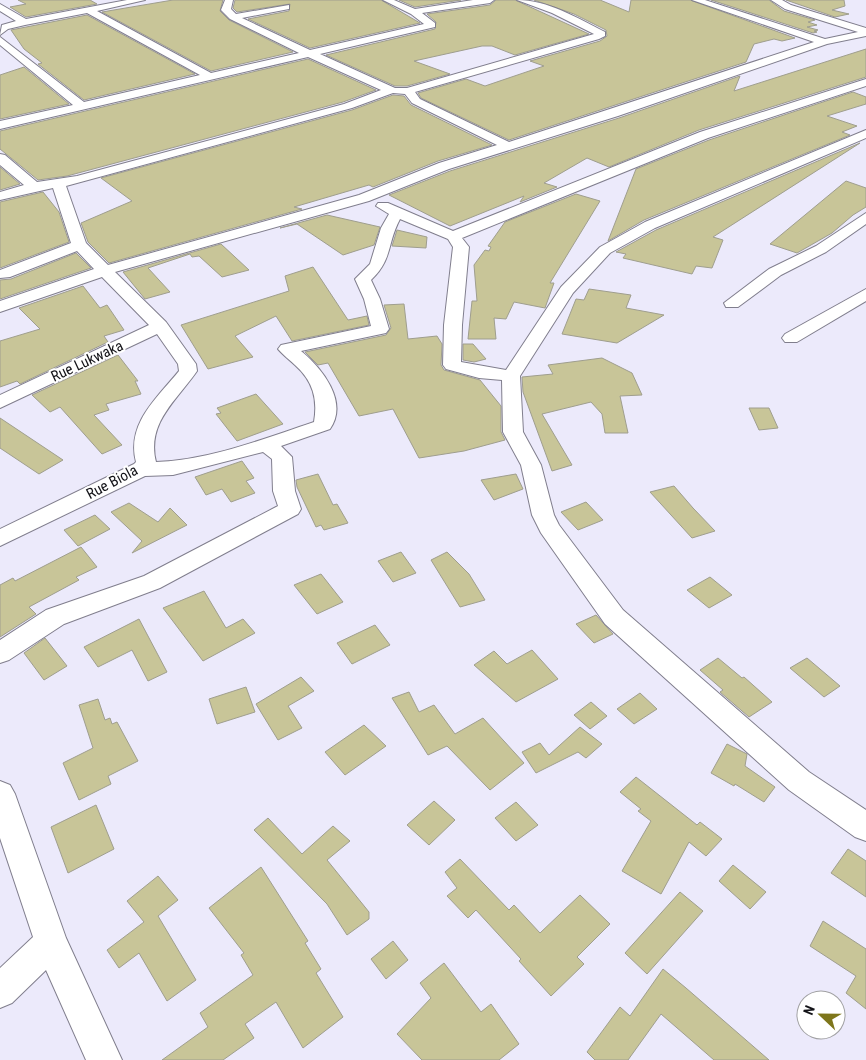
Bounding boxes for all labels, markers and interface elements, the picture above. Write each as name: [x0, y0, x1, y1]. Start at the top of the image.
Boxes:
street label: Rue Lukwaka: [48, 336, 126, 386]
street label: Rue Biola: [83, 461, 141, 503]
north arrow: [796, 990, 846, 1040]
text: N: [800, 1003, 818, 1017]

